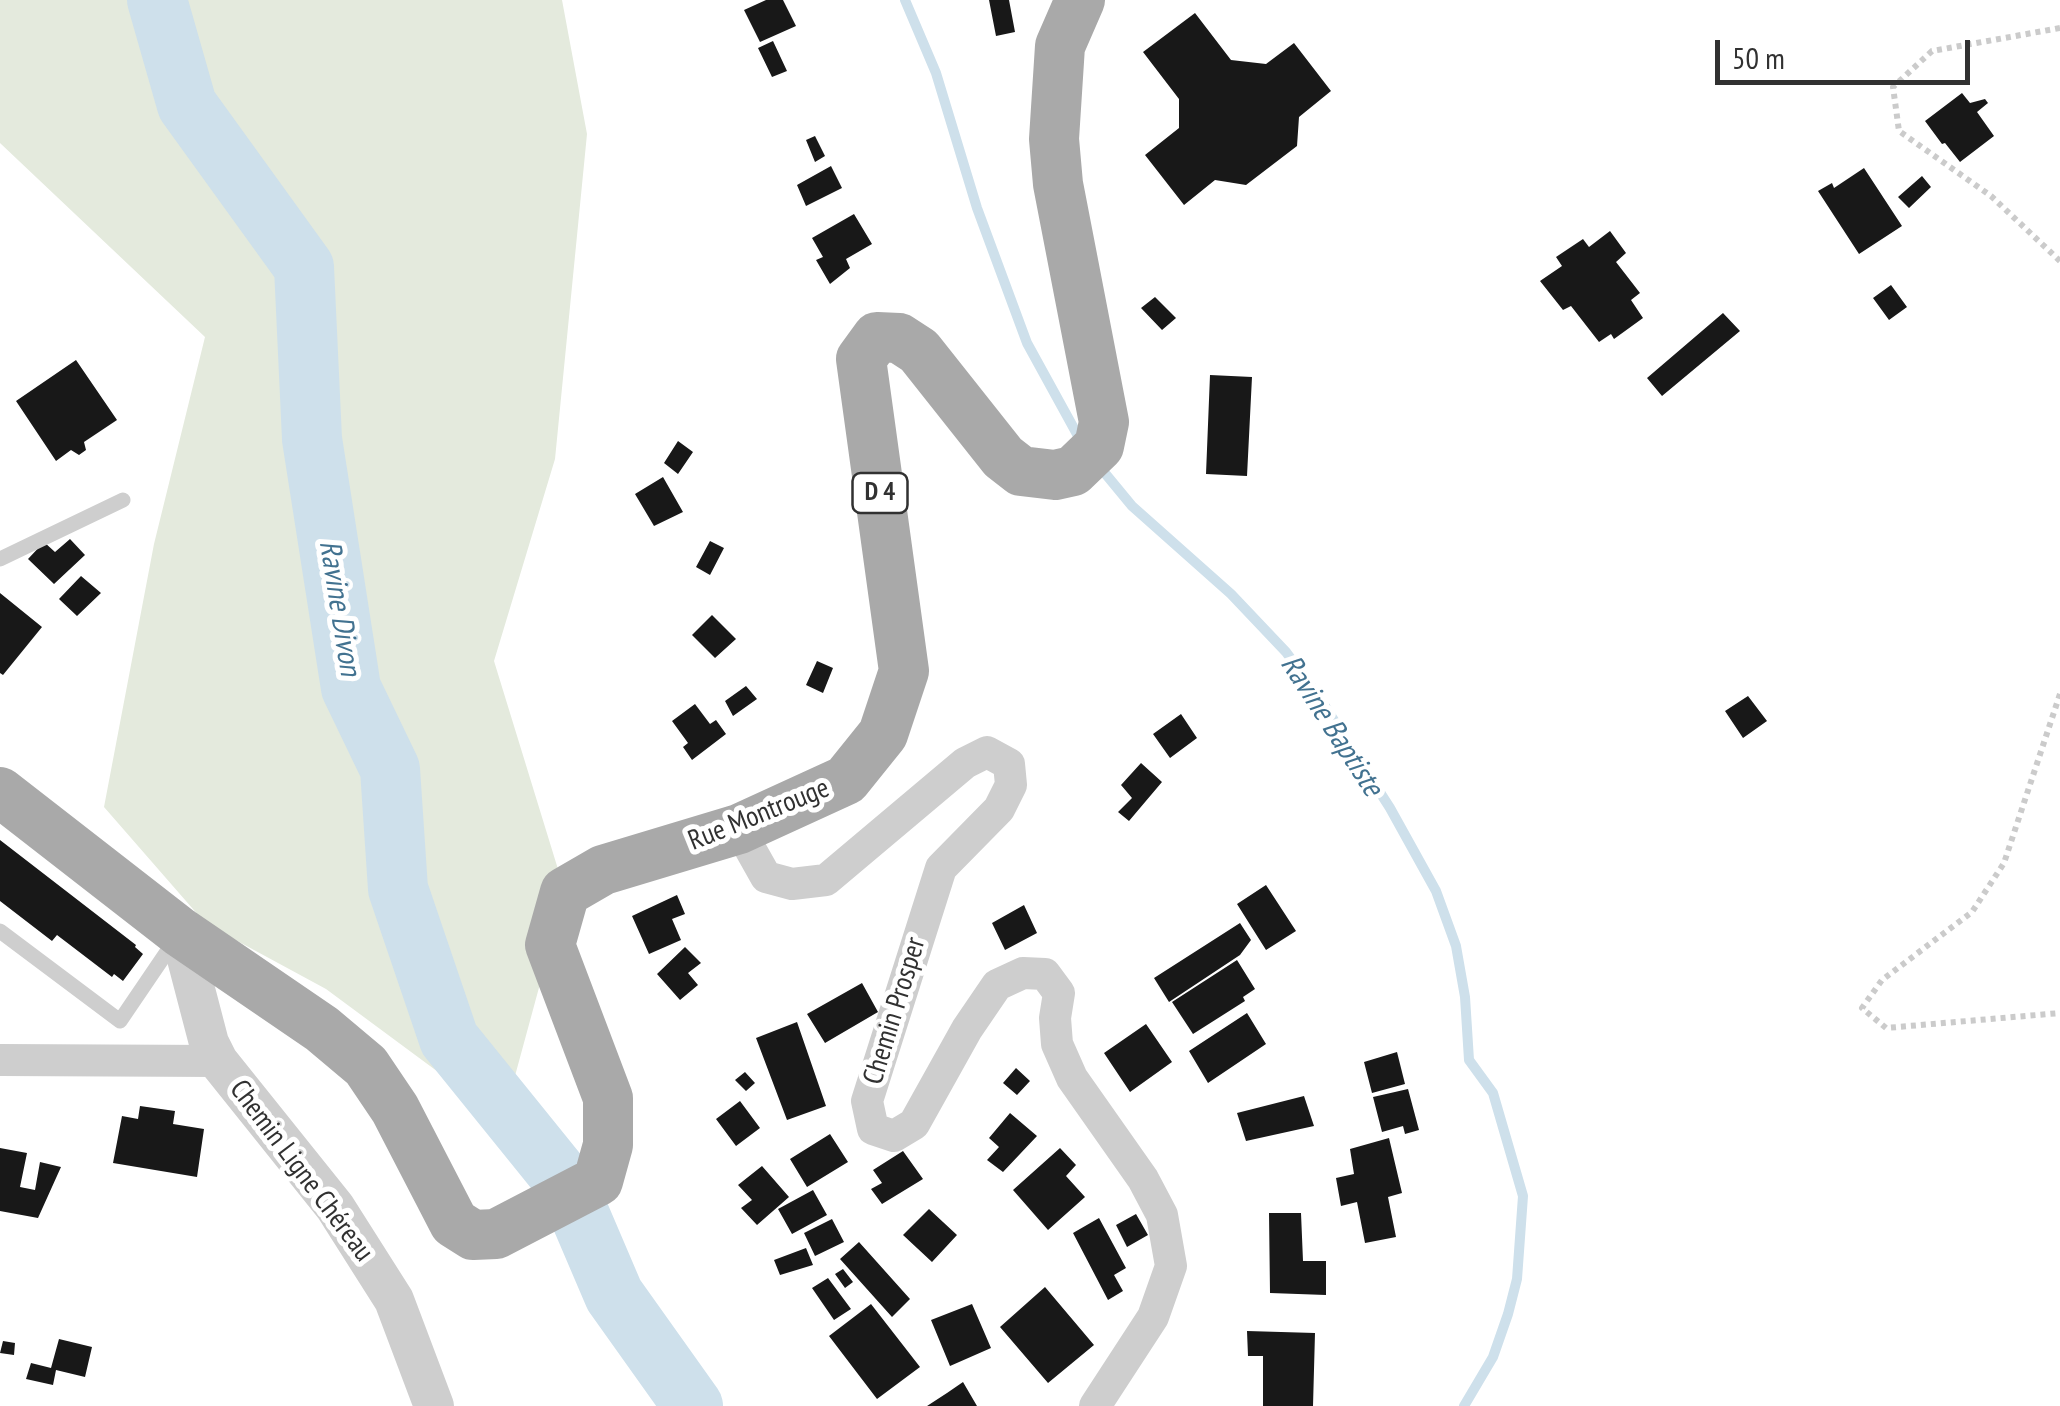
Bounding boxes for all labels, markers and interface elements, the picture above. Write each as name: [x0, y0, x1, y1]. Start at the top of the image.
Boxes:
scale bar: [1720, 20, 1975, 82]
text: 50 m: [1732, 38, 1785, 77]
road number: D 4: [852, 473, 908, 513]
water label: Ravine Divon: [311, 538, 367, 678]
water label: Ravine Baptiste: [1272, 649, 1390, 803]
street label: Rue Montrouge: [684, 772, 834, 858]
street label: Chemin Prosper: [857, 934, 933, 1088]
street label: Chemin Ligne Chéreau: [222, 1074, 380, 1268]

